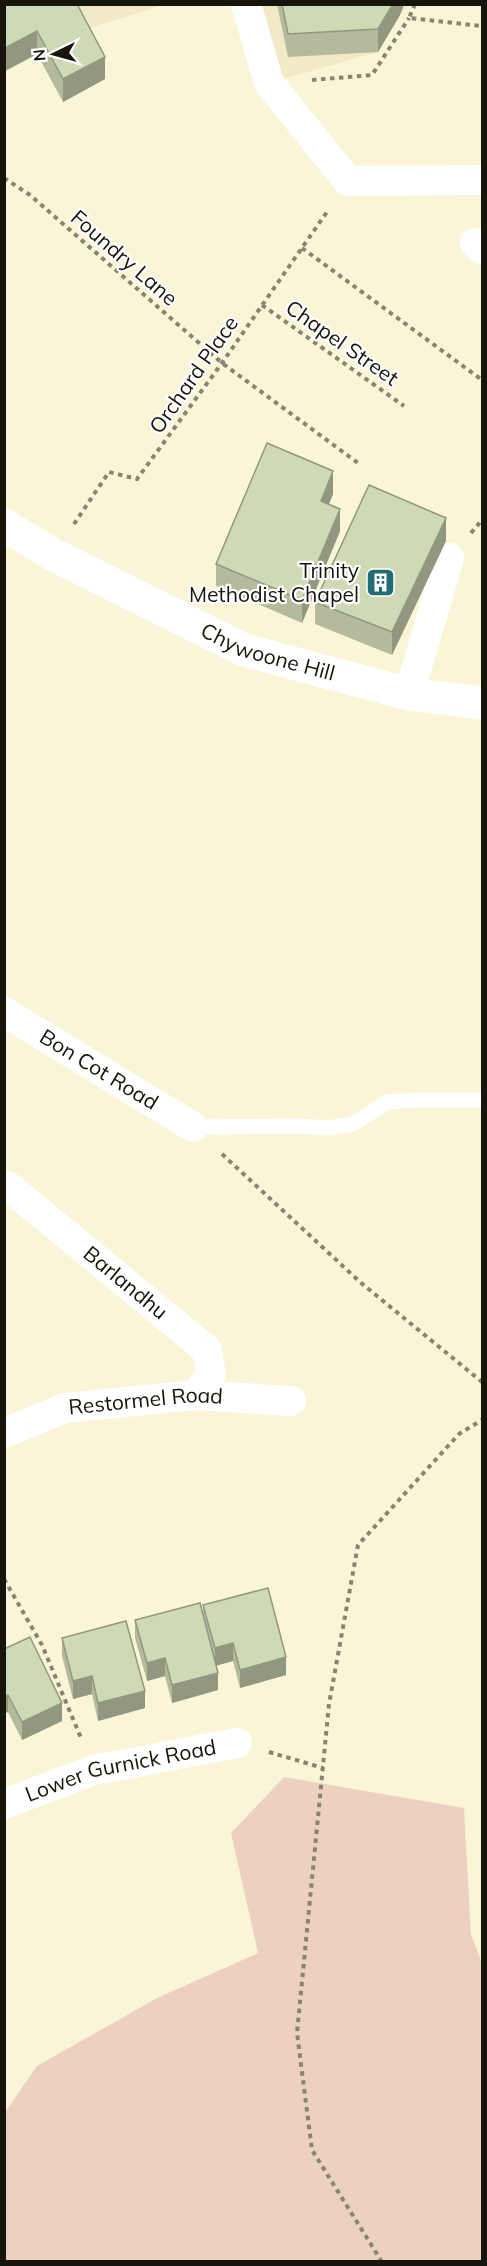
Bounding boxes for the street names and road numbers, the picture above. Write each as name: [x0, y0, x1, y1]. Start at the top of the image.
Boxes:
street label: Foundry Lane: [66, 204, 183, 311]
street label: Chapel Street: [281, 294, 404, 391]
street label: Orchard Place: [143, 311, 243, 438]
street label: Chywoone Hill: [197, 616, 338, 686]
street label: Bon Cot Road: [35, 1023, 163, 1115]
street label: Barlandhu: [79, 1240, 174, 1324]
street label: Restormel Road: [67, 1381, 224, 1420]
street label: Lower Gurnick Road: [21, 1733, 218, 1807]

